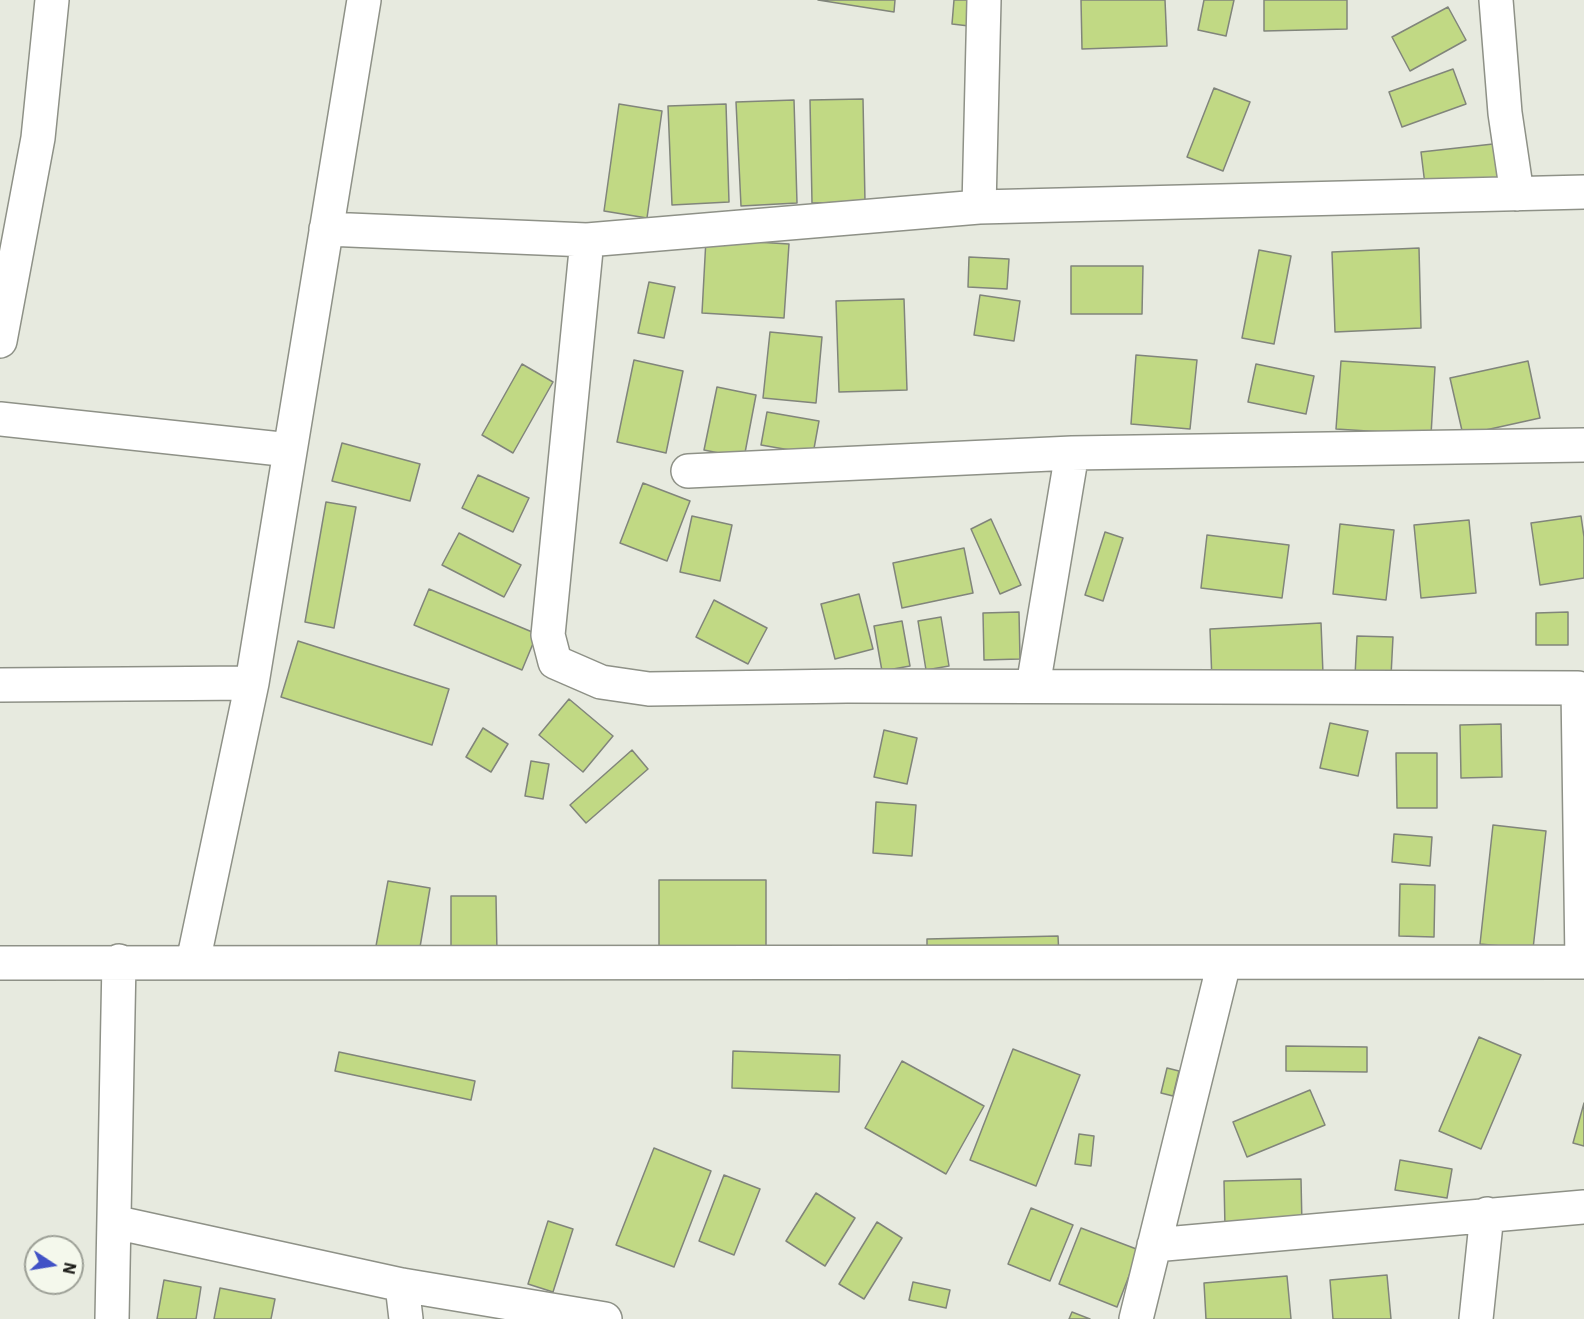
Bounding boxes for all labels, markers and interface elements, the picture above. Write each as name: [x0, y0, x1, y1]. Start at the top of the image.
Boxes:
north arrow: [24, 1235, 84, 1295]
text: N: [59, 1261, 81, 1276]

